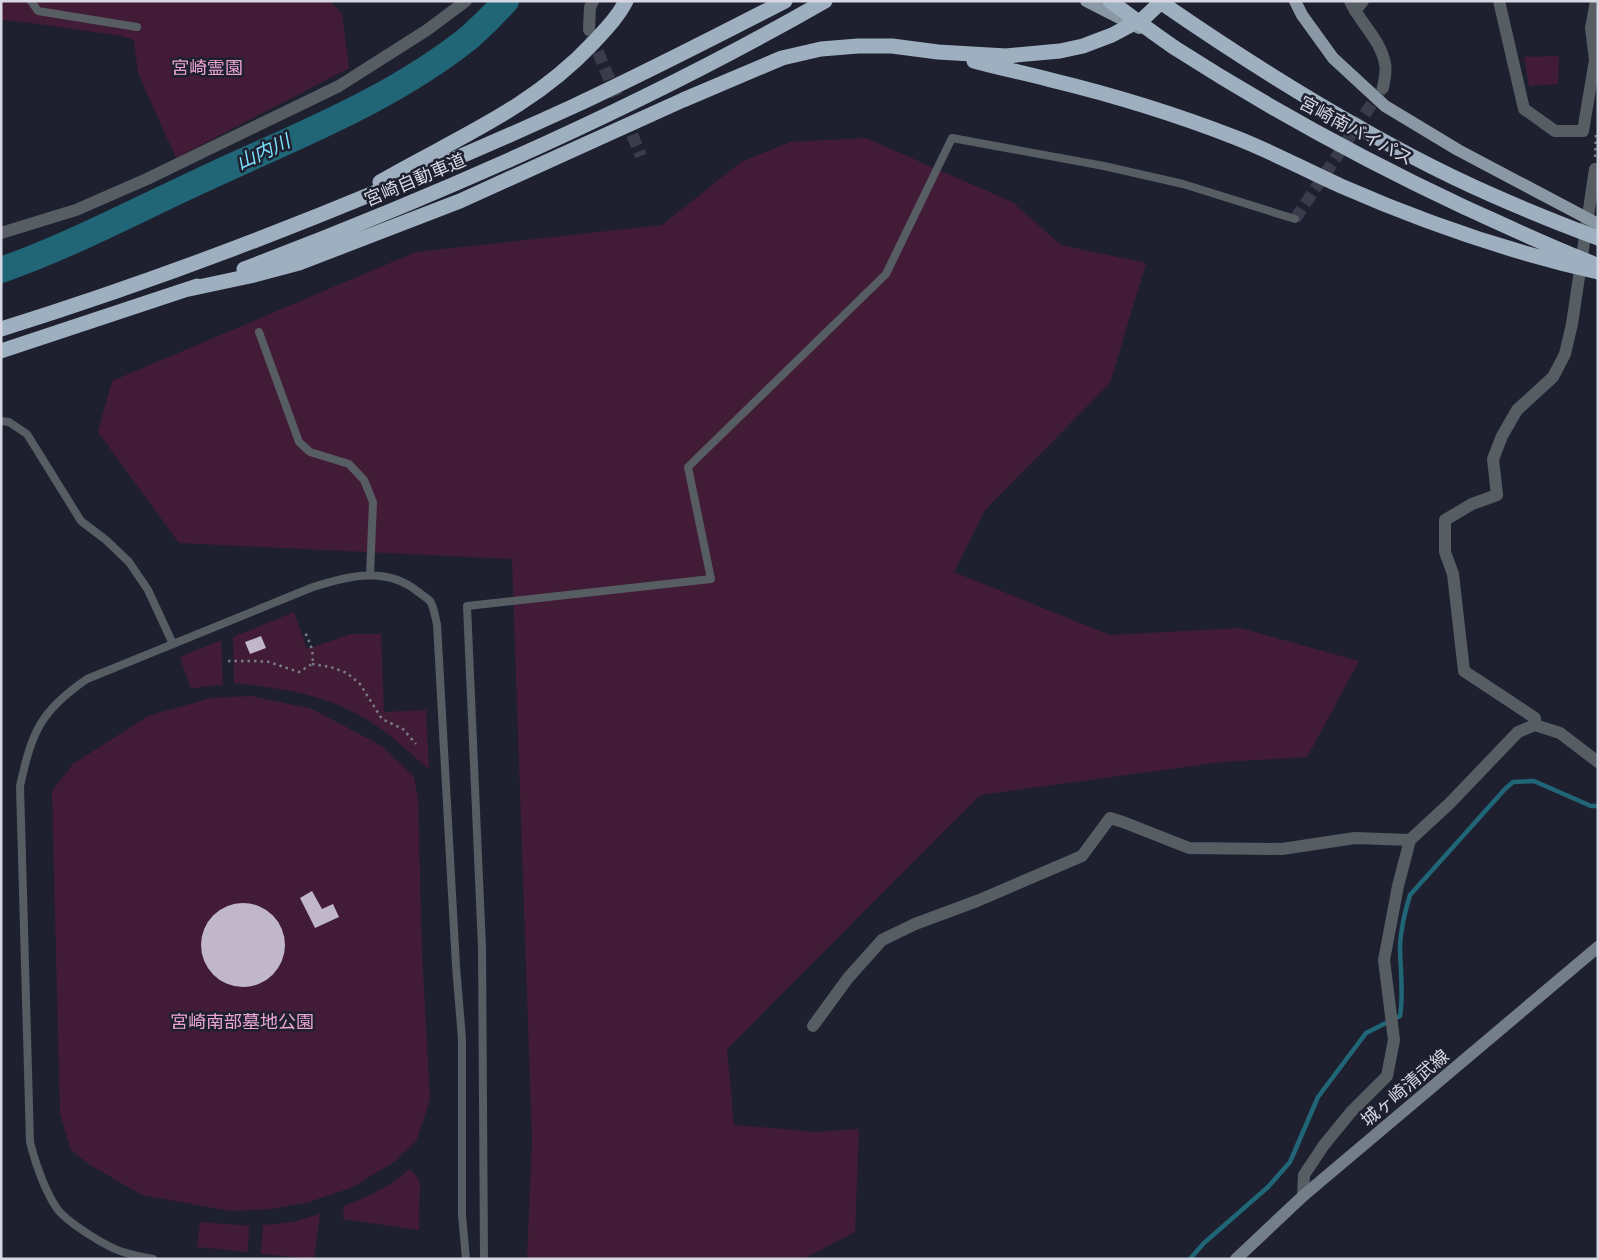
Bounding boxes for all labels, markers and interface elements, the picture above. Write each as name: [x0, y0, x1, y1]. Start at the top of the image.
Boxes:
park label: 宮崎霊園: [171, 57, 243, 79]
street label: 宮崎南バイパス: [1295, 92, 1417, 170]
water label: 山内川: [232, 129, 295, 174]
street label: 宮崎自動車道: [361, 149, 469, 211]
park label: 宮崎南部墓地公園: [170, 1011, 314, 1033]
street label: 城ヶ崎清武線: [1357, 1045, 1453, 1131]

